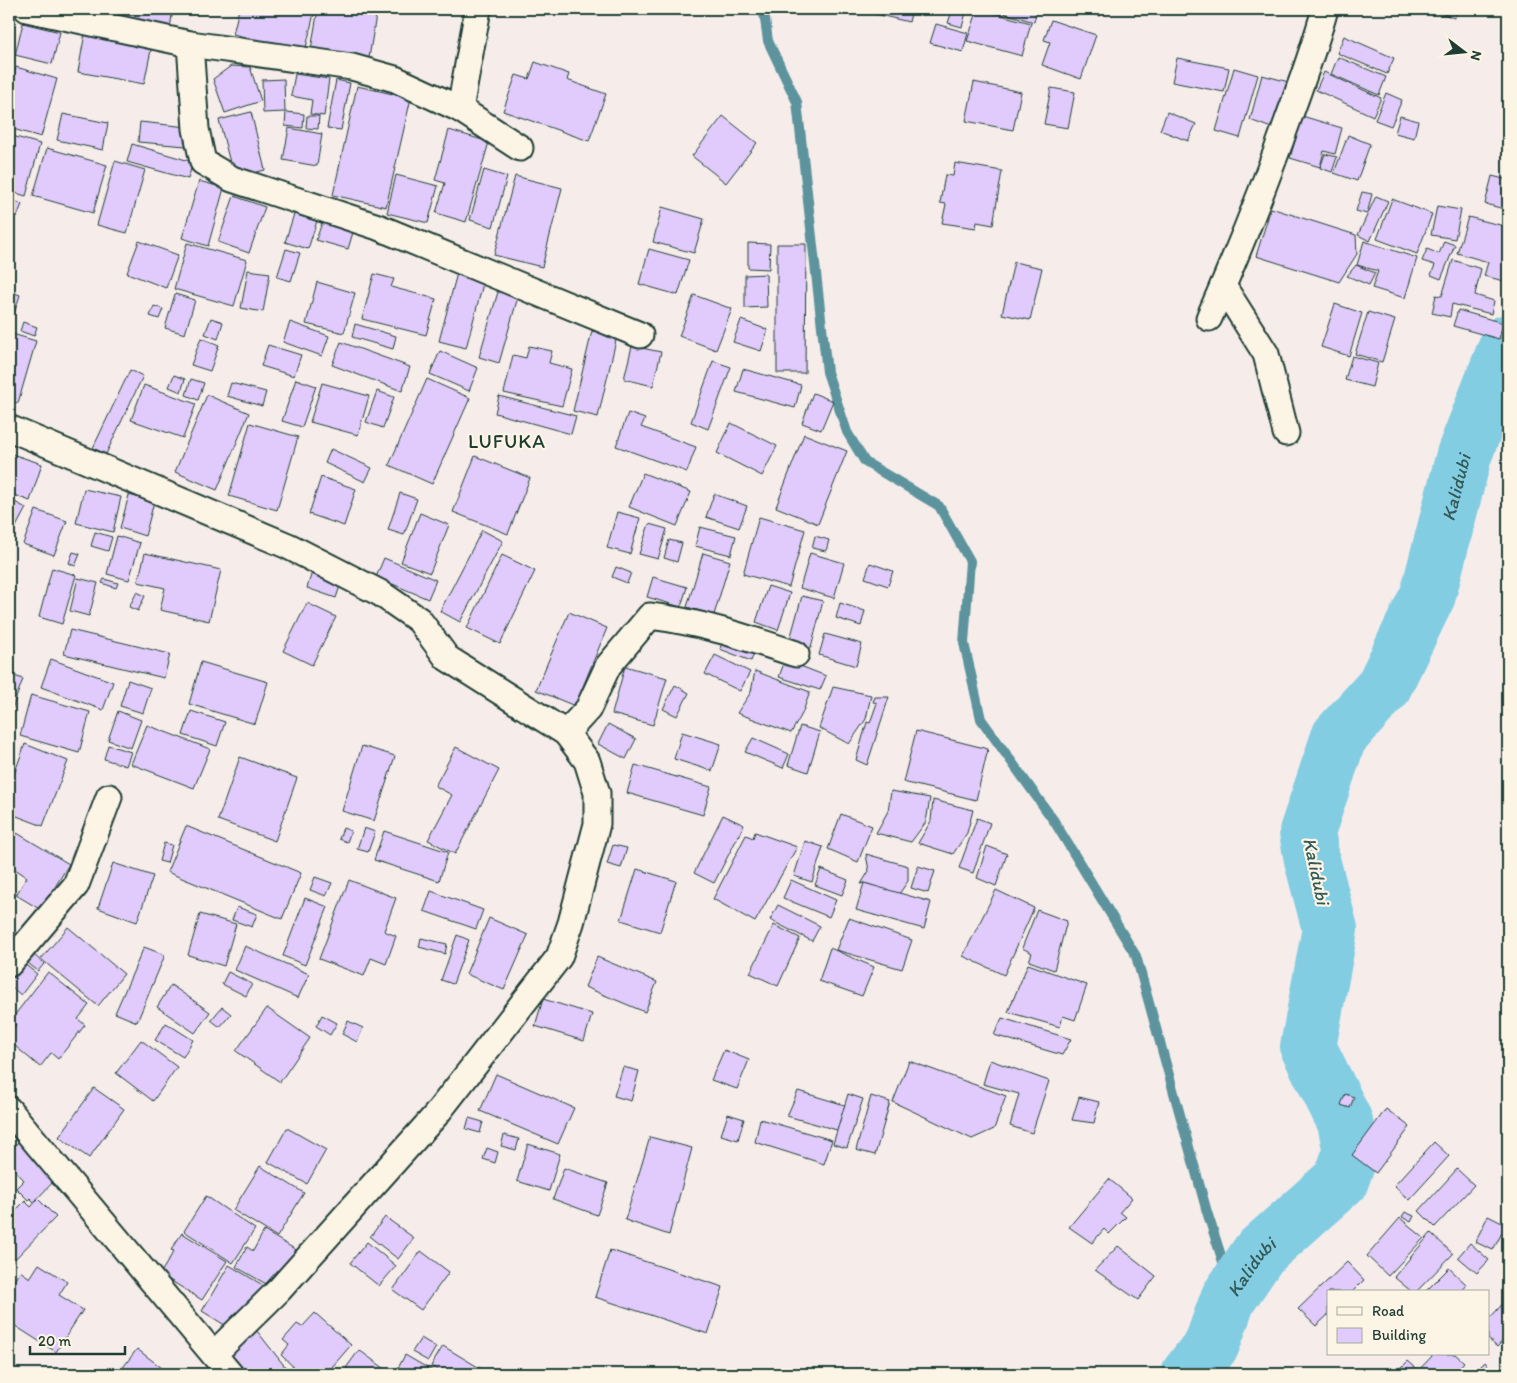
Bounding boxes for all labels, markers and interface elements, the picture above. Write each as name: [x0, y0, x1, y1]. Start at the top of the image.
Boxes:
north arrow: [1440, 28, 1490, 78]
text: N: [1467, 49, 1485, 62]
district label: LUFUKA: [468, 429, 546, 453]
water label: Kalidubi: [1437, 450, 1476, 523]
water label: Kalidubi: [1298, 836, 1335, 909]
water label: Kalidubi: [1222, 1231, 1282, 1301]
legend: [1327, 1290, 1490, 1356]
text: Road: [1372, 1302, 1405, 1320]
scale bar: [30, 1323, 125, 1355]
text: Building: [1372, 1326, 1426, 1344]
text: 20 m: [38, 1332, 72, 1350]

